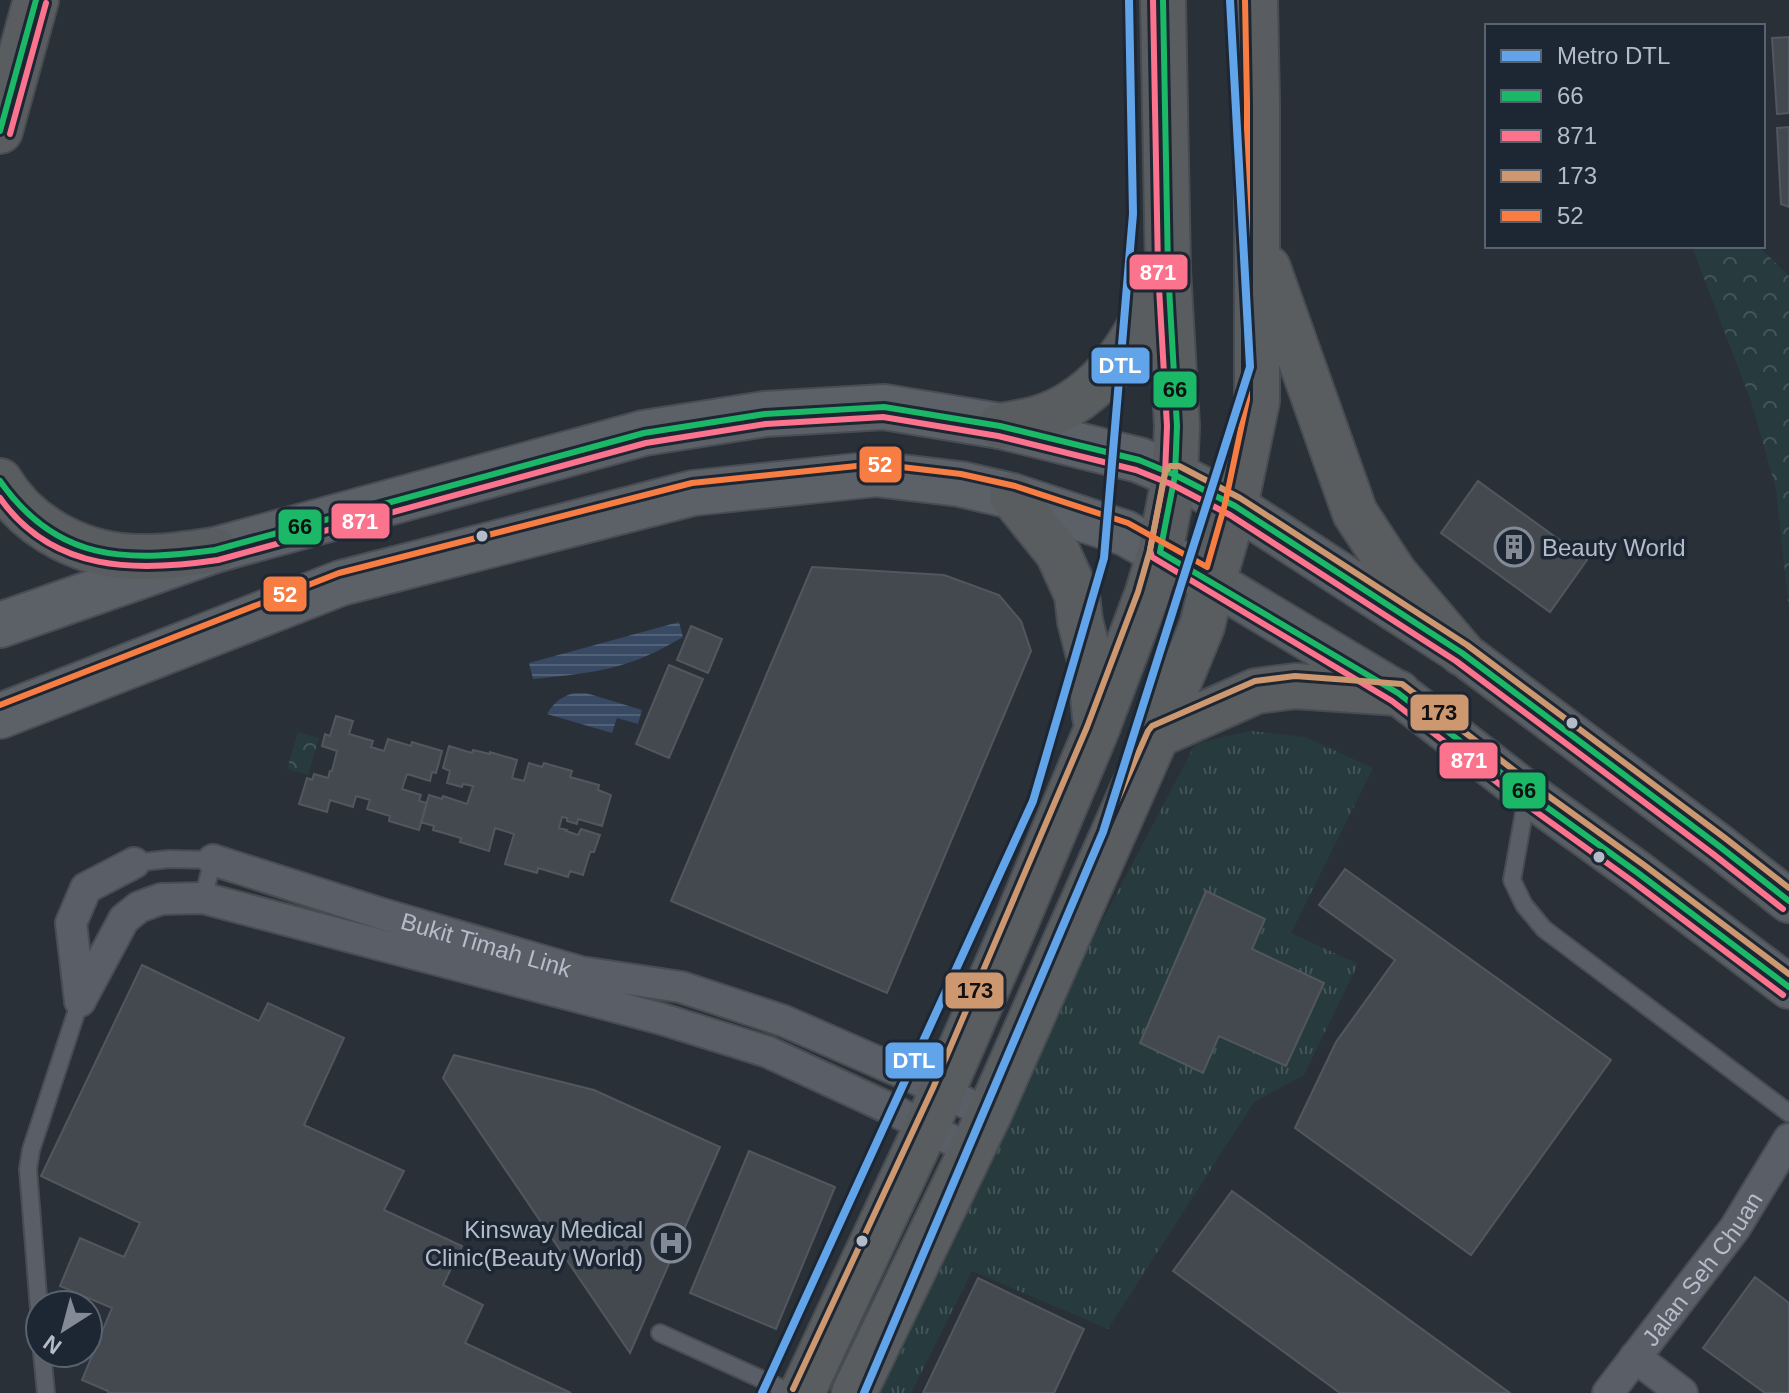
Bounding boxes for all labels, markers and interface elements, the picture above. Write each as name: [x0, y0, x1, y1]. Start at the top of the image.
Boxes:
legend: [1485, 24, 1765, 248]
text: Metro DTL: [1557, 42, 1670, 69]
text: 66: [1557, 82, 1584, 109]
text: 871: [1557, 122, 1597, 149]
text: 173: [1557, 162, 1597, 189]
text: 52: [1557, 202, 1584, 229]
line badge: 871: [1128, 253, 1189, 291]
text: 871: [1140, 260, 1176, 285]
line badge: DTL: [1090, 346, 1151, 385]
text: DTL: [1099, 353, 1141, 378]
line badge: 66: [1152, 370, 1198, 409]
text: 66: [1163, 377, 1187, 402]
line badge: 52: [858, 445, 903, 484]
text: 52: [868, 452, 892, 477]
line badge: 871: [330, 502, 391, 540]
line badge: 66: [277, 508, 323, 546]
text: 871: [342, 509, 378, 534]
text: 66: [288, 514, 312, 539]
building icon: Beauty World: [1493, 526, 1535, 568]
unlabelled marker: [474, 528, 490, 544]
place label: Beauty World: [1542, 534, 1686, 561]
line badge: 52: [262, 575, 308, 613]
text: 52: [273, 582, 297, 607]
line badge: 173: [1409, 693, 1470, 732]
text: 173: [1421, 700, 1457, 725]
unlabelled marker: [1564, 715, 1580, 731]
line badge: 871: [1438, 741, 1499, 780]
text: 871: [1451, 748, 1487, 773]
line badge: 66: [1501, 771, 1547, 810]
text: 66: [1512, 778, 1536, 803]
unlabelled marker: [1591, 849, 1607, 865]
street label: Bukit Timah Link: [398, 907, 576, 982]
line badge: 173: [944, 971, 1005, 1010]
text: 173: [957, 978, 993, 1003]
line badge: DTL: [884, 1041, 945, 1080]
text: DTL: [893, 1048, 935, 1073]
street label: Jalan Seh Chuan: [1636, 1187, 1767, 1351]
place label: Kinsway Medical Clinic(Beauty World): [425, 1216, 643, 1271]
hospital icon: Kinsway Medical Clinic(Beauty World): [650, 1222, 692, 1264]
unlabelled marker: [854, 1233, 870, 1249]
north arrow: [24, 1289, 104, 1369]
text: N: [39, 1330, 66, 1360]

